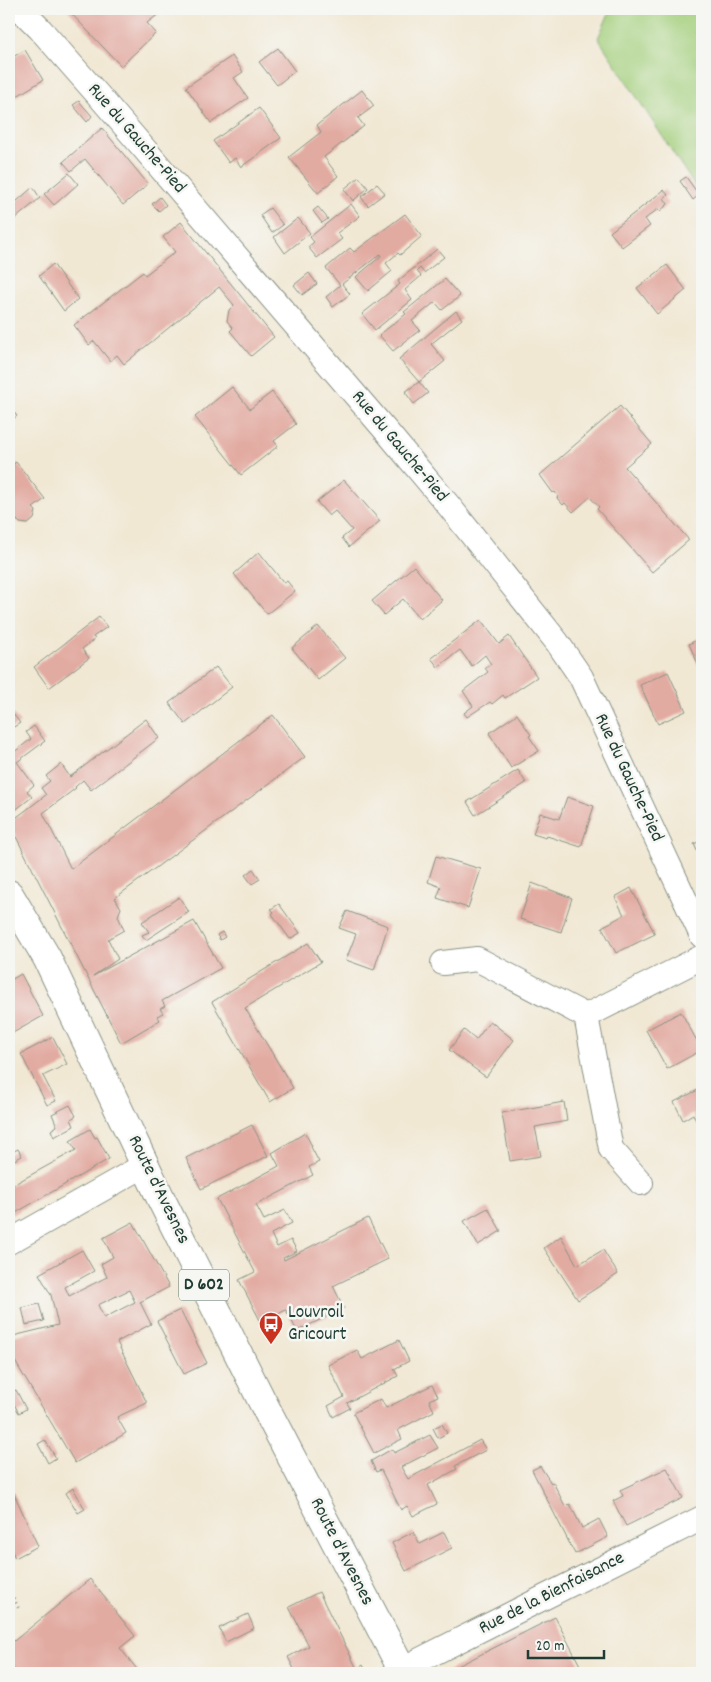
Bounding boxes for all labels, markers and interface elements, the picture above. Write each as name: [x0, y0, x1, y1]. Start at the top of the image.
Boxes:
street label: Rue du Gauche-Pied: [80, 78, 192, 200]
street label: Rue du Gauche-Pied: [344, 385, 454, 509]
street label: Rue du Gauche-Pied: [586, 709, 670, 847]
street label: Route d'Avesnes: [120, 1131, 196, 1249]
road number: D 602: [179, 1270, 229, 1300]
place label: Louvroil Gricourt: [288, 1300, 346, 1349]
bus stop icon: Louvroil Gricourt: [258, 1311, 284, 1345]
street label: Route d'Avesnes: [302, 1493, 380, 1611]
street label: Rue de la Bienfaisance: [475, 1546, 629, 1642]
scale bar: [528, 1627, 605, 1659]
text: 20 m: [536, 1636, 564, 1658]

